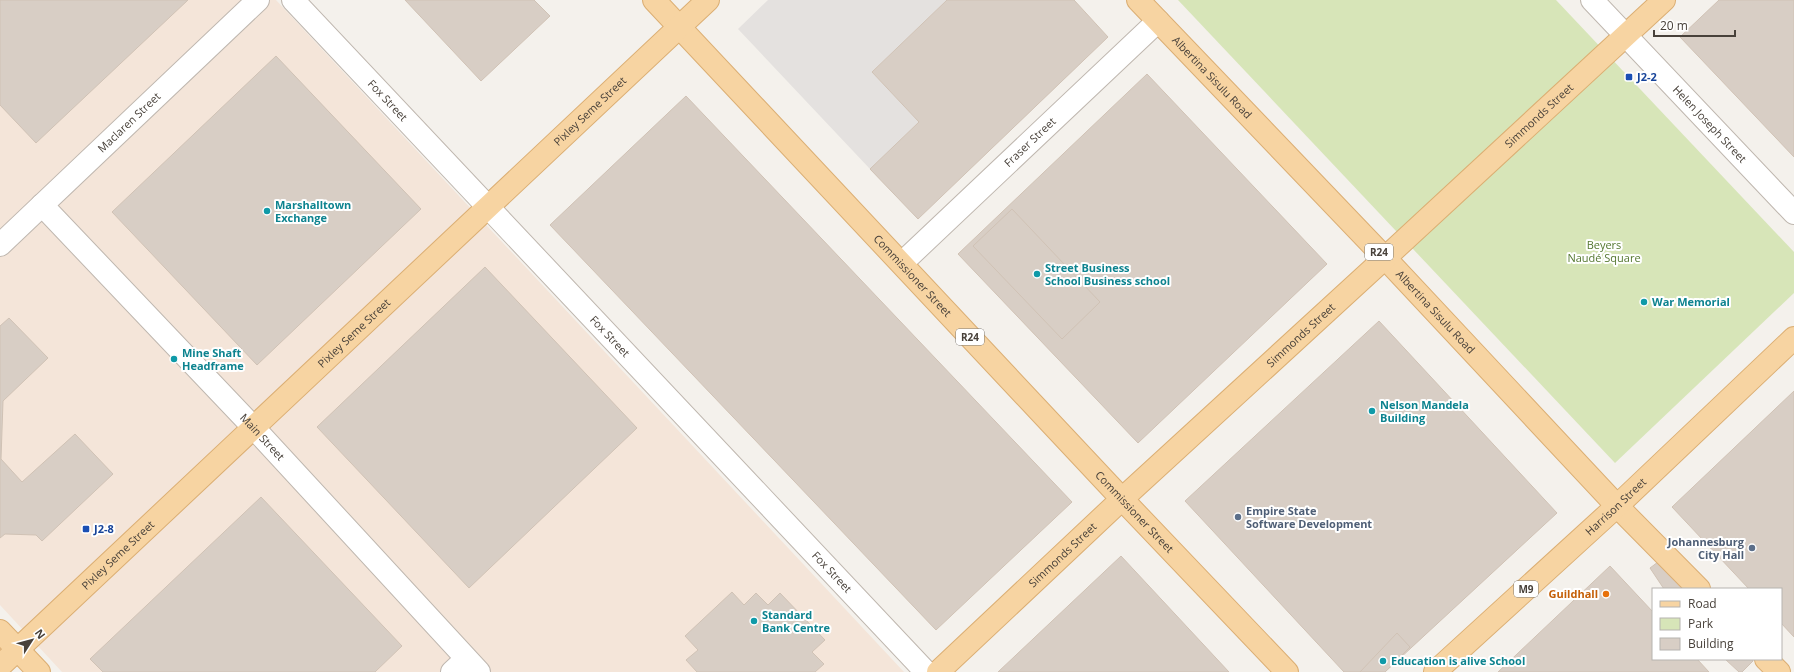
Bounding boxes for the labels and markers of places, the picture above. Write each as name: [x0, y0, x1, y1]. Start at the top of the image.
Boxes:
place label: J2-2: [1636, 69, 1657, 84]
marker: J2-2: [1624, 72, 1634, 82]
place label: Marshalltown Exchange: [275, 197, 351, 225]
marker: Marshalltown Exchange: [262, 206, 272, 216]
place label: Street Business School Business school: [1045, 260, 1170, 288]
marker: Street Business School Business school: [1032, 269, 1042, 279]
place label: War Memorial: [1652, 294, 1730, 309]
marker: War Memorial: [1639, 297, 1649, 307]
place label: Mine Shaft Headframe: [182, 345, 244, 373]
marker: Mine Shaft Headframe: [169, 354, 179, 364]
place label: Nelson Mandela Building: [1380, 397, 1469, 425]
marker: Nelson Mandela Building: [1367, 406, 1377, 416]
place label: Empire State Software Development: [1246, 503, 1372, 531]
marker: Empire State Software Development: [1233, 512, 1243, 522]
place label: J2-8: [93, 521, 114, 536]
marker: J2-8: [81, 524, 91, 534]
place label: Johannesburg City Hall: [1667, 534, 1745, 562]
marker: Johannesburg City Hall: [1747, 543, 1757, 553]
place label: Guildhall: [1549, 586, 1598, 601]
marker: Guildhall: [1601, 589, 1611, 599]
place label: Standard Bank Centre: [762, 607, 830, 635]
marker: Standard Bank Centre: [749, 616, 759, 626]
place label: Education is alive School: [1391, 653, 1525, 668]
marker: Education is alive School: [1378, 656, 1388, 666]

